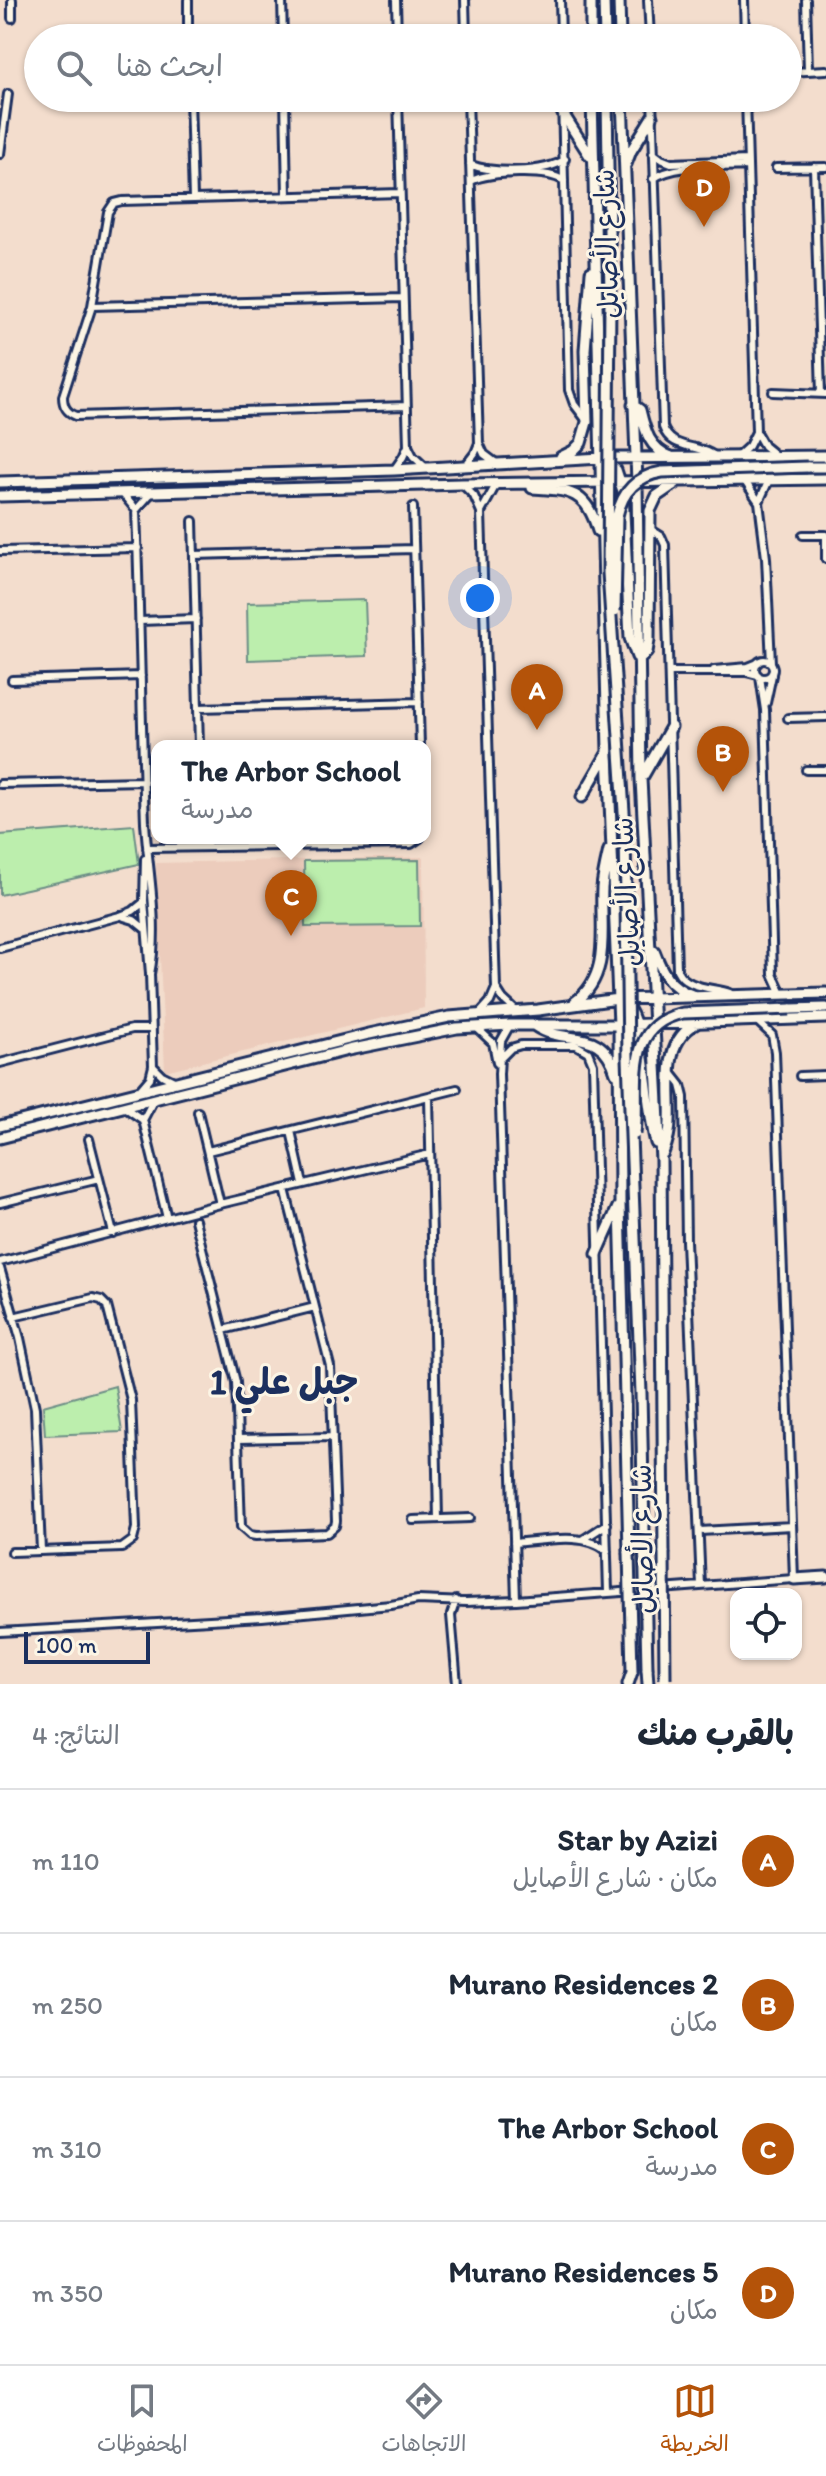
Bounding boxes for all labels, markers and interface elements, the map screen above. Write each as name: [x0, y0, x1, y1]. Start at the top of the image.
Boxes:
search box: [24, 24, 802, 112]
icon: search: [52, 46, 96, 90]
text: ابحث هنا: [116, 47, 223, 84]
pin: D: [678, 161, 730, 227]
street label: شارع الأصايل: [585, 168, 629, 320]
your location: [460, 578, 500, 618]
pin: A: [511, 664, 563, 730]
pin: B: [697, 726, 749, 792]
popup: [151, 740, 431, 844]
text: The Arbor School: [181, 752, 401, 789]
text: مدرسة: [181, 793, 254, 825]
street label: شارع الأصايل: [604, 816, 650, 968]
pin: C: [265, 870, 317, 936]
district label: جبل علي 1: [210, 1360, 358, 1414]
street label: شارع الأصايل: [623, 1464, 663, 1614]
map controls: [730, 1588, 802, 1660]
button: locate: [730, 1588, 802, 1660]
scale bar: [24, 1628, 150, 1664]
text: 100 m: [36, 1632, 97, 1659]
text: بالقرب منك: [637, 1713, 794, 1754]
text: النتائج: 4: [32, 1719, 120, 1751]
text: Star by Azizi: [558, 1821, 718, 1858]
text: 110 m: [32, 1845, 100, 1877]
text: A: [760, 1845, 776, 1877]
text: مكان · شارع الأصايل: [513, 1862, 718, 1894]
text: Murano Residences 2: [448, 1965, 718, 2002]
text: 250 m: [32, 1989, 103, 2021]
text: B: [760, 1989, 776, 2021]
text: مكان: [670, 2006, 718, 2038]
text: The Arbor School: [498, 2109, 718, 2146]
text: 310 m: [32, 2133, 102, 2165]
text: C: [760, 2133, 776, 2165]
text: مدرسة: [646, 2150, 718, 2182]
text: Murano Residences 5: [449, 2253, 718, 2290]
text: 350 m: [32, 2277, 104, 2309]
text: D: [759, 2277, 777, 2309]
text: مكان: [670, 2294, 718, 2326]
tab: المحفوظات: [97, 2379, 188, 2463]
tab: الاتجاهات: [381, 2379, 466, 2463]
tab: الخريطة: [660, 2379, 729, 2463]

